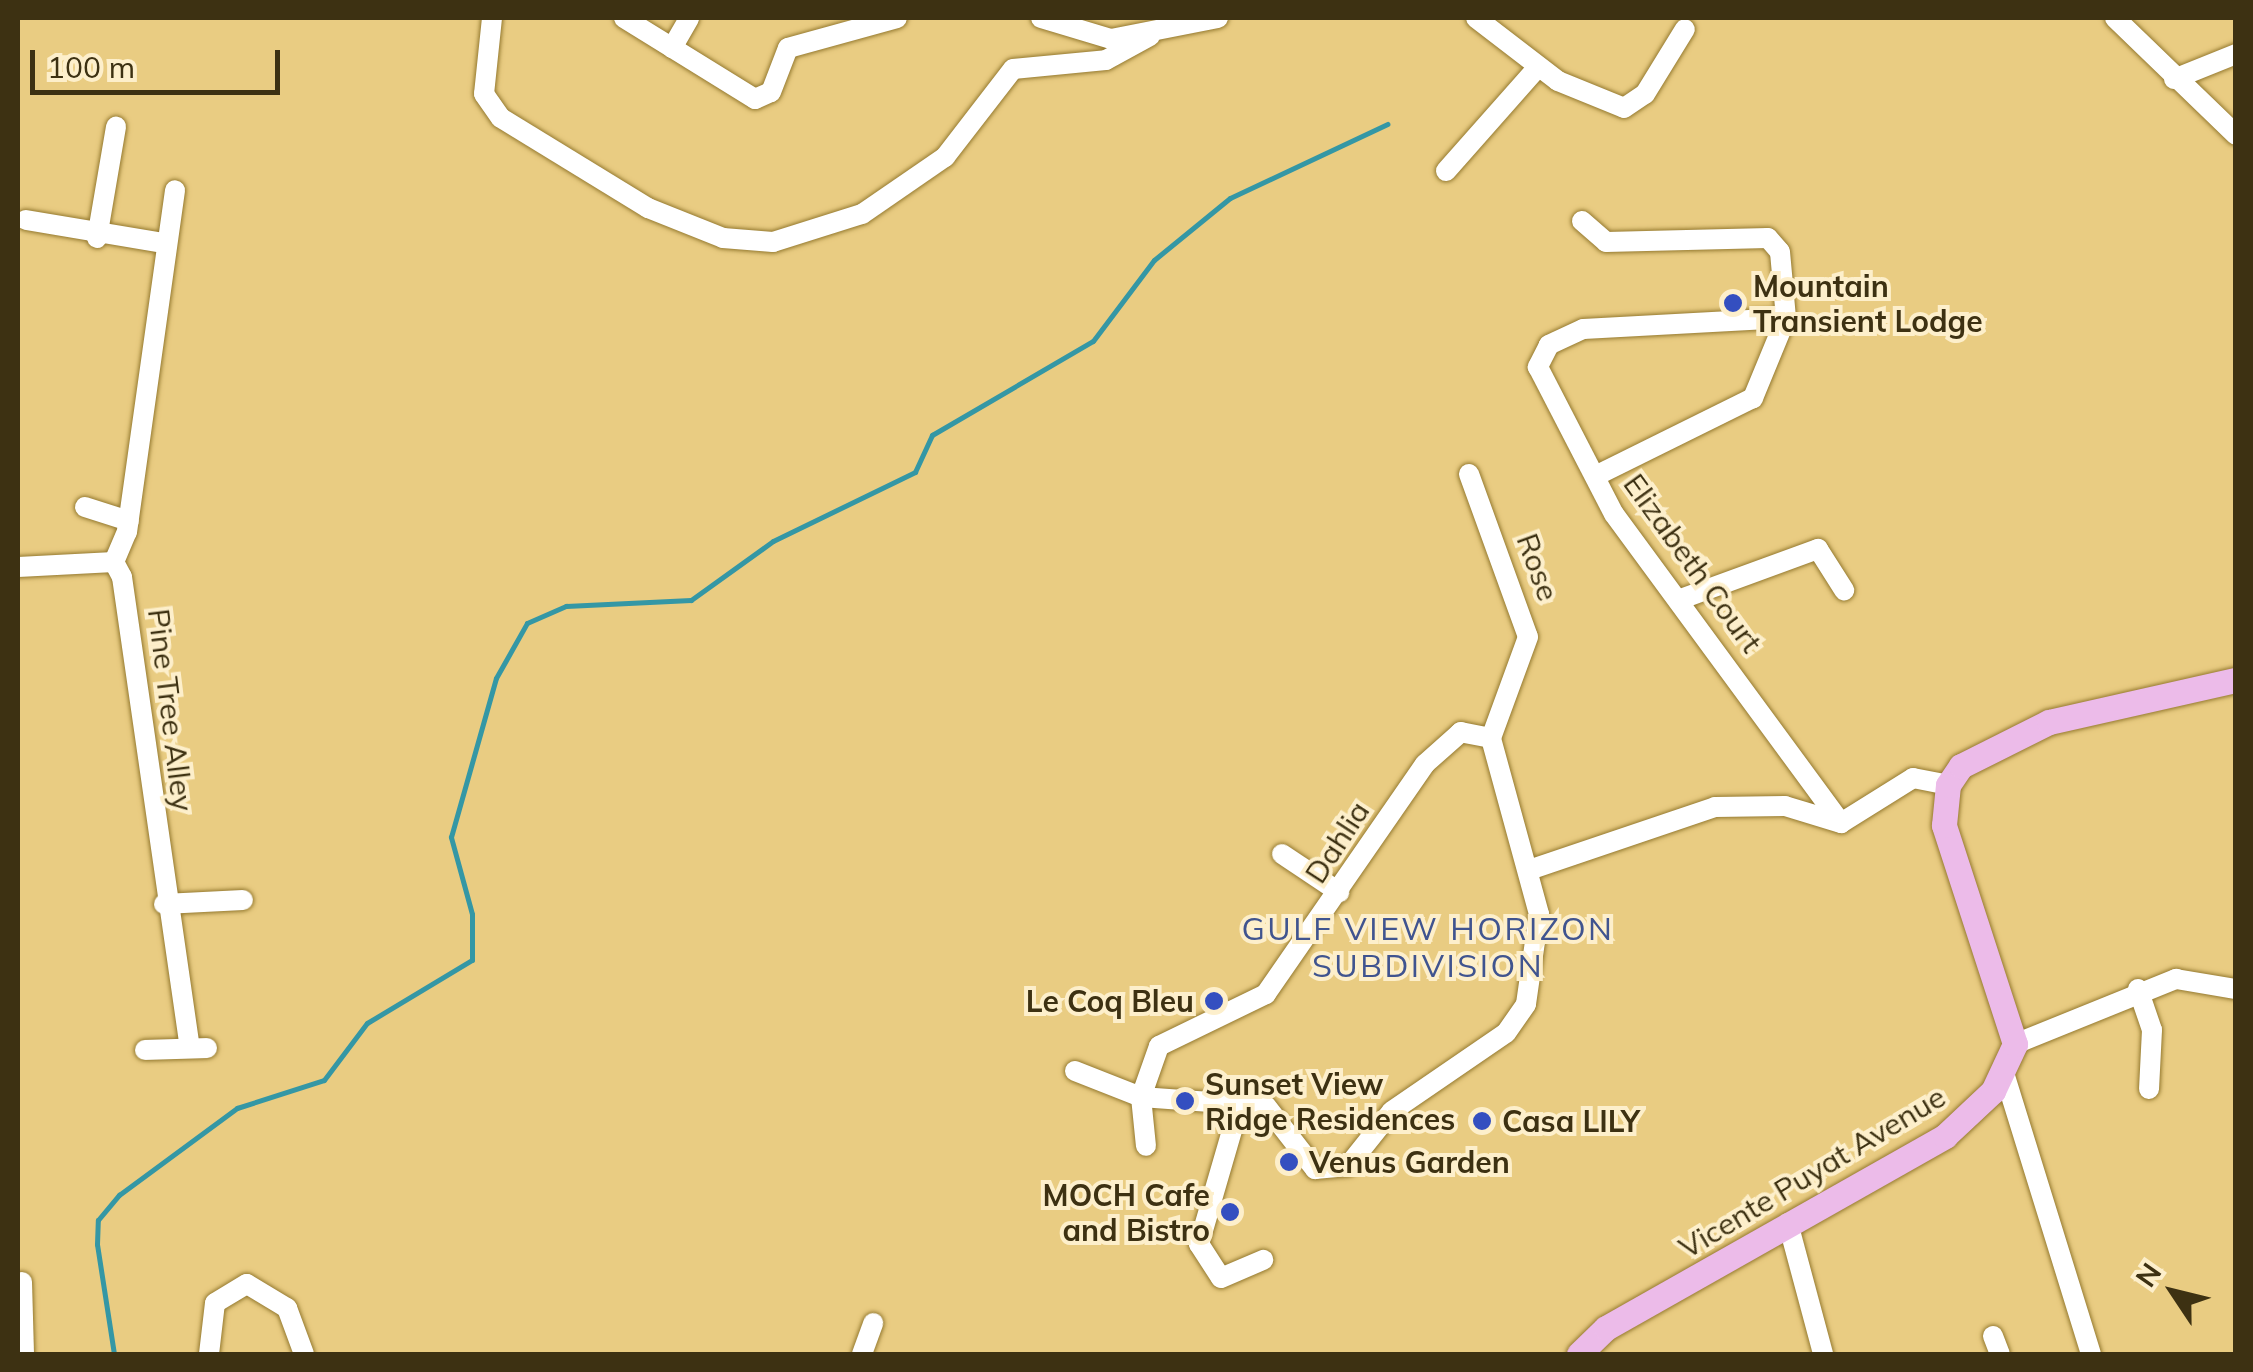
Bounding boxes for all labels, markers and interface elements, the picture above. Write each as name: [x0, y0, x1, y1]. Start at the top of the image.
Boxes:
scale bar: [35, 30, 285, 92]
text: 100 m: [47, 48, 135, 86]
place label: Mountain Transient Lodge: [1753, 268, 1983, 338]
marker: Mountain Transient Lodge: [1722, 292, 1744, 314]
street label: Elizabeth Court: [1616, 467, 1770, 659]
street label: Rose: [1509, 529, 1567, 605]
street label: Pine Tree Alley: [141, 607, 201, 813]
street label: Dahlia: [1297, 794, 1377, 890]
district label: GULF VIEW HORIZON SUBDIVISION: [1241, 910, 1615, 985]
place label: Le Coq Bleu: [1026, 983, 1194, 1019]
marker: Le Coq Bleu: [1203, 990, 1225, 1012]
place label: Sunset View Ridge Residences: [1205, 1066, 1455, 1136]
street label: Vicente Puyat Avenue: [1672, 1078, 1952, 1266]
marker: Sunset View Ridge Residences: [1174, 1090, 1196, 1112]
place label: Casa LILY: [1502, 1103, 1640, 1139]
marker: Casa LILY: [1471, 1110, 1493, 1132]
place label: Venus Garden: [1309, 1144, 1510, 1180]
marker: Venus Garden: [1278, 1151, 1300, 1173]
place label: MOCH Cafe and Bistro: [1043, 1177, 1210, 1248]
marker: MOCH Cafe and Bistro: [1219, 1201, 1241, 1223]
north arrow: [2123, 1242, 2223, 1342]
text: N: [2128, 1256, 2168, 1293]

